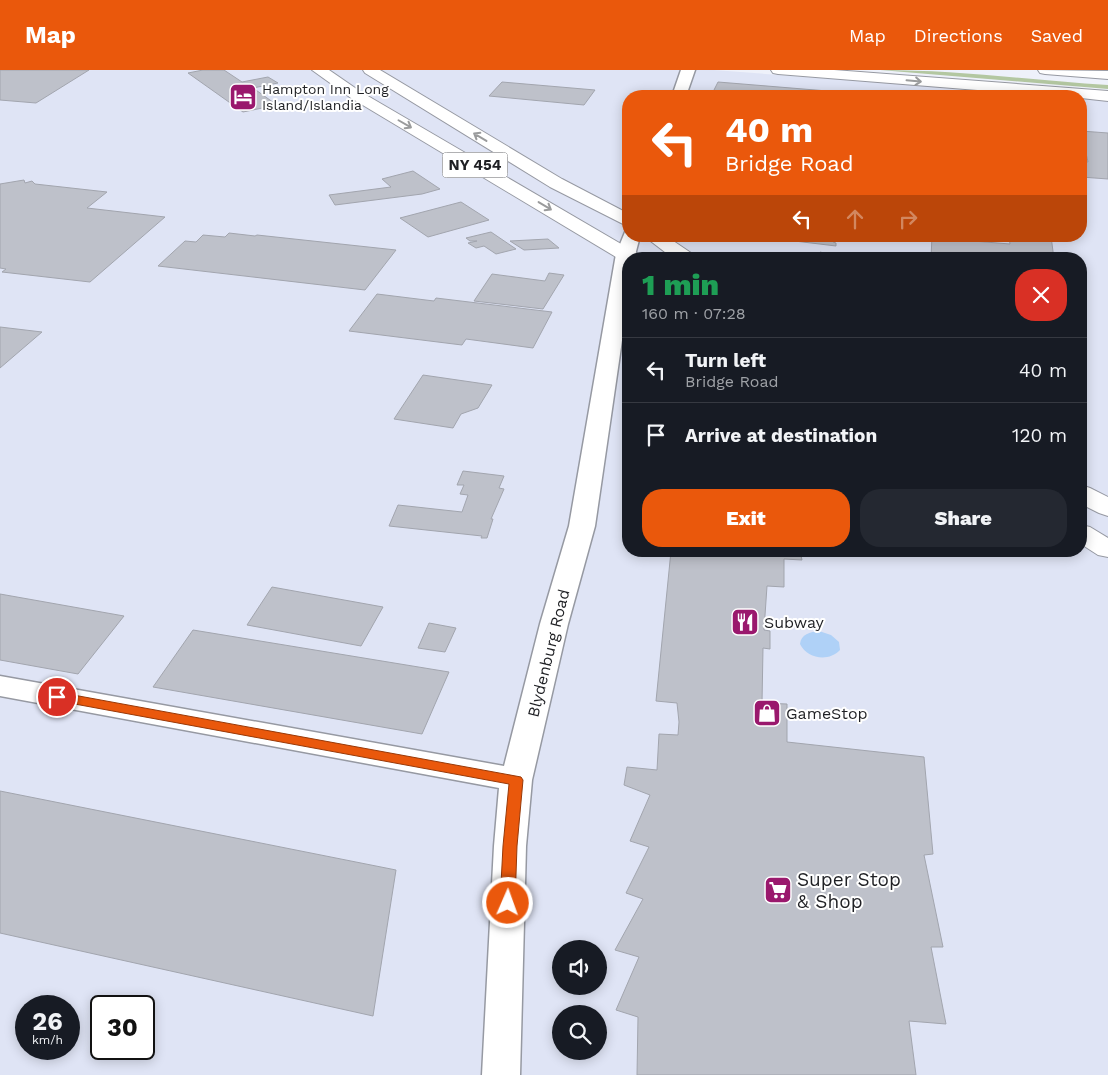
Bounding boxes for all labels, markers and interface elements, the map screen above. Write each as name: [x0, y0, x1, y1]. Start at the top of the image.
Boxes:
text: Map: [25, 21, 76, 49]
text: Map: [849, 25, 886, 46]
text: Directions: [914, 25, 1003, 46]
text: Saved: [1031, 25, 1083, 46]
one-way arrow: [905, 76, 921, 85]
place label: Hampton Inn Long Island/Islandia: [262, 81, 389, 113]
hotel icon: Hampton Inn Long Island/Islandia: [228, 82, 258, 112]
text: 40 m: [725, 109, 813, 151]
icon: left: [642, 110, 707, 175]
one-way arrow: [397, 119, 412, 129]
one-way arrow: [474, 131, 488, 141]
text: Bridge Road: [725, 151, 854, 176]
road number: NY 454: [442, 152, 508, 178]
one-way arrow: [537, 202, 551, 212]
icon: left: [788, 205, 816, 233]
icon: ahead: [841, 205, 869, 233]
icon: right: [894, 205, 922, 233]
text: 1 min: [642, 267, 719, 302]
button: close: [1015, 269, 1067, 321]
text: 160 m · 07:28: [642, 304, 746, 323]
text: Turn left: [685, 349, 766, 372]
icon: left: [642, 356, 670, 384]
text: 40 m: [1019, 359, 1067, 382]
text: Bridge Road: [685, 372, 779, 391]
icon: arrive: [642, 421, 670, 449]
text: Arrive at destination: [685, 424, 877, 447]
text: 120 m: [1012, 424, 1067, 447]
button: Exit: [642, 489, 850, 547]
button: Share: [860, 489, 1067, 547]
street label: Blydenburg Road: [523, 587, 574, 719]
restaurant icon: Subway: [730, 607, 760, 637]
place label: Subway: [764, 613, 825, 632]
pin: [36, 676, 78, 718]
icon: arrive: [43, 683, 71, 711]
shop icon: GameStop: [752, 698, 782, 728]
place label: GameStop: [786, 704, 868, 723]
place label: Super Stop & Shop: [797, 868, 901, 913]
supermarket icon: Super Stop & Shop: [763, 875, 793, 905]
position arrow: [481, 876, 533, 928]
map controls: [552, 940, 607, 1060]
button: sound: [552, 940, 607, 995]
speed limit sign: 30: [90, 995, 155, 1060]
button: search: [552, 1005, 607, 1060]
text: 26: [32, 1007, 63, 1036]
text: km/h: [32, 1033, 63, 1047]

